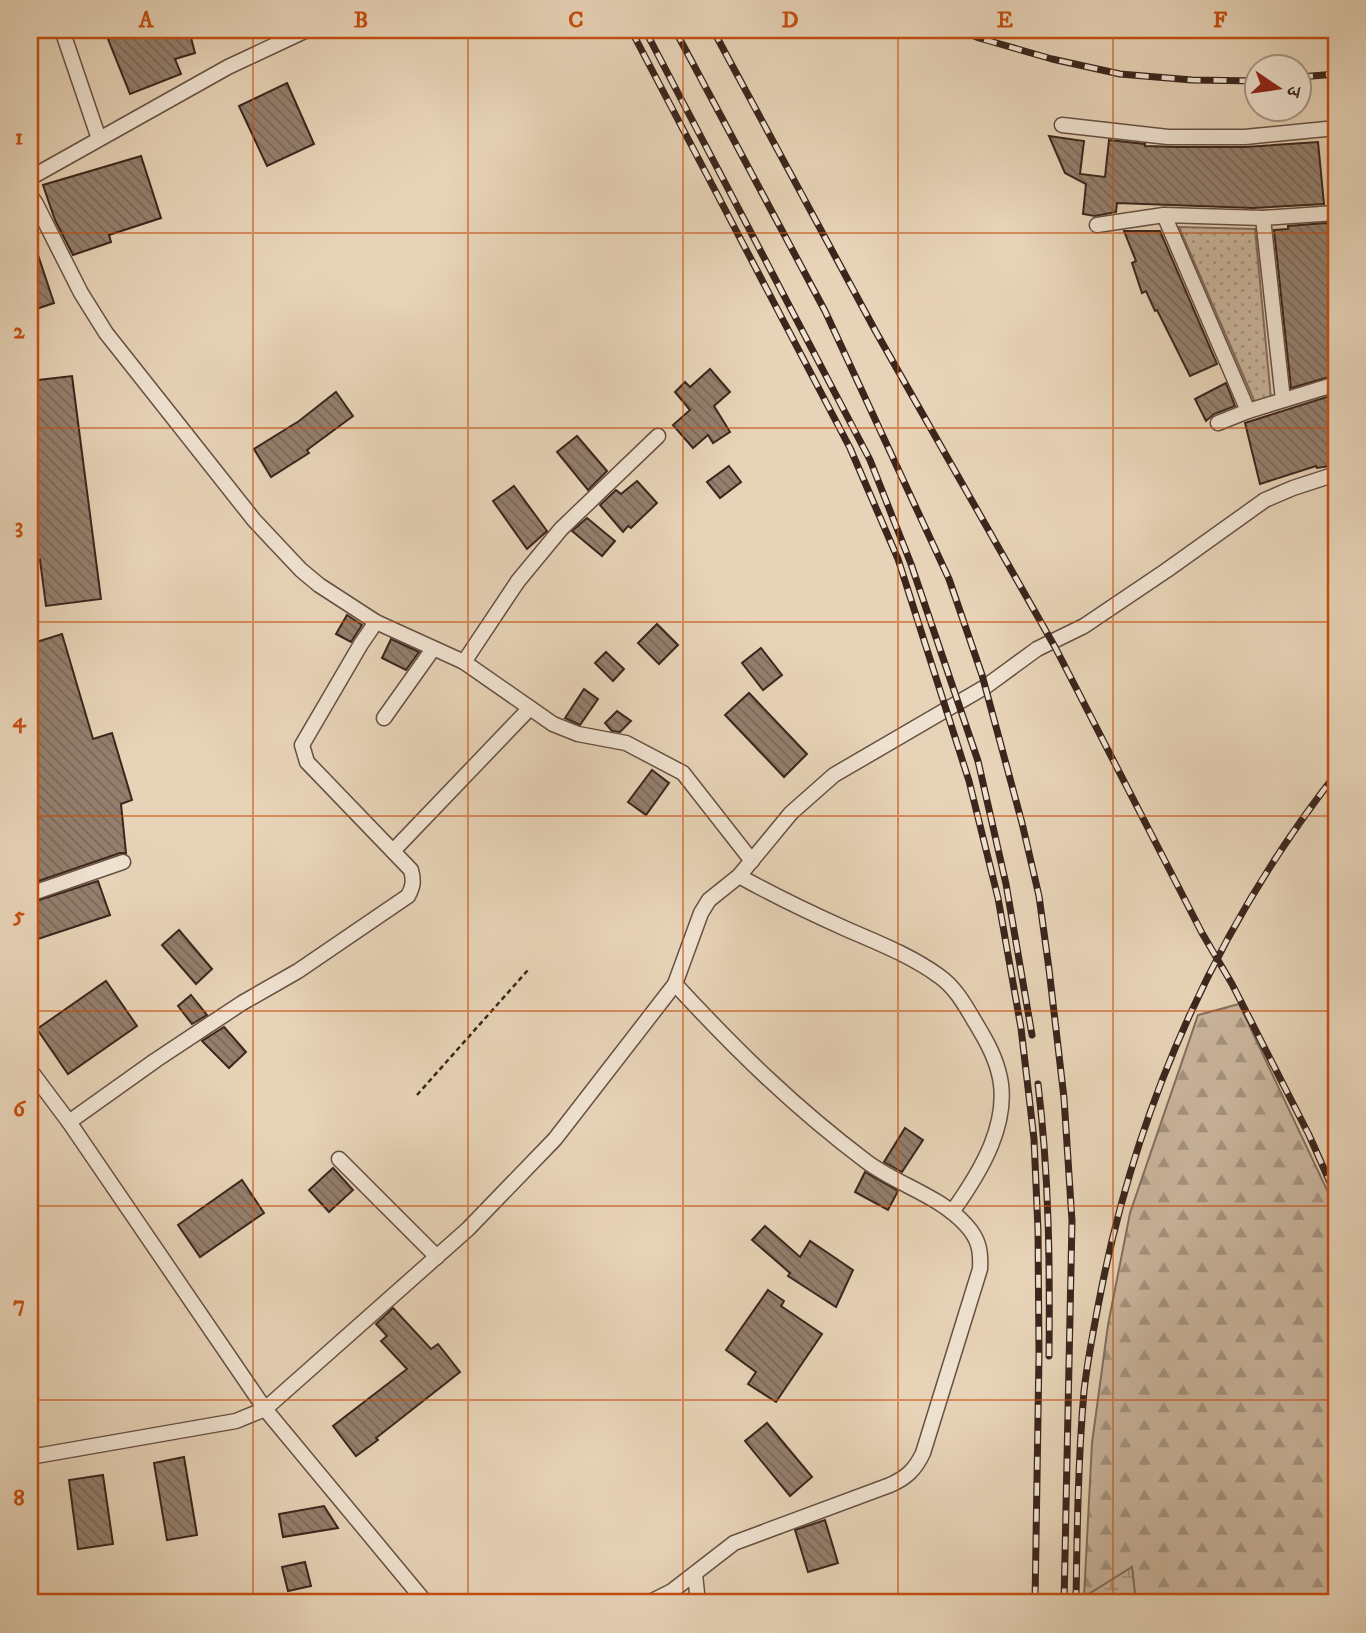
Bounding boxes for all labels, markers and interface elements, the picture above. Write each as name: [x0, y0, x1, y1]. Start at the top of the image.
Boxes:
text: A: [138, 6, 155, 35]
text: B: [354, 6, 368, 35]
text: C: [568, 6, 584, 35]
text: D: [781, 6, 799, 35]
text: E: [997, 6, 1013, 35]
text: F: [1213, 6, 1228, 35]
north arrow: [1244, 52, 1314, 122]
text: उ: [1281, 82, 1306, 100]
text: 1: [15, 123, 23, 152]
text: 2: [13, 317, 25, 346]
text: 3: [15, 512, 23, 541]
text: 4: [12, 706, 27, 735]
text: 5: [12, 901, 25, 930]
text: 6: [13, 1095, 27, 1124]
text: 7: [13, 1290, 25, 1319]
text: 8: [13, 1484, 25, 1513]

